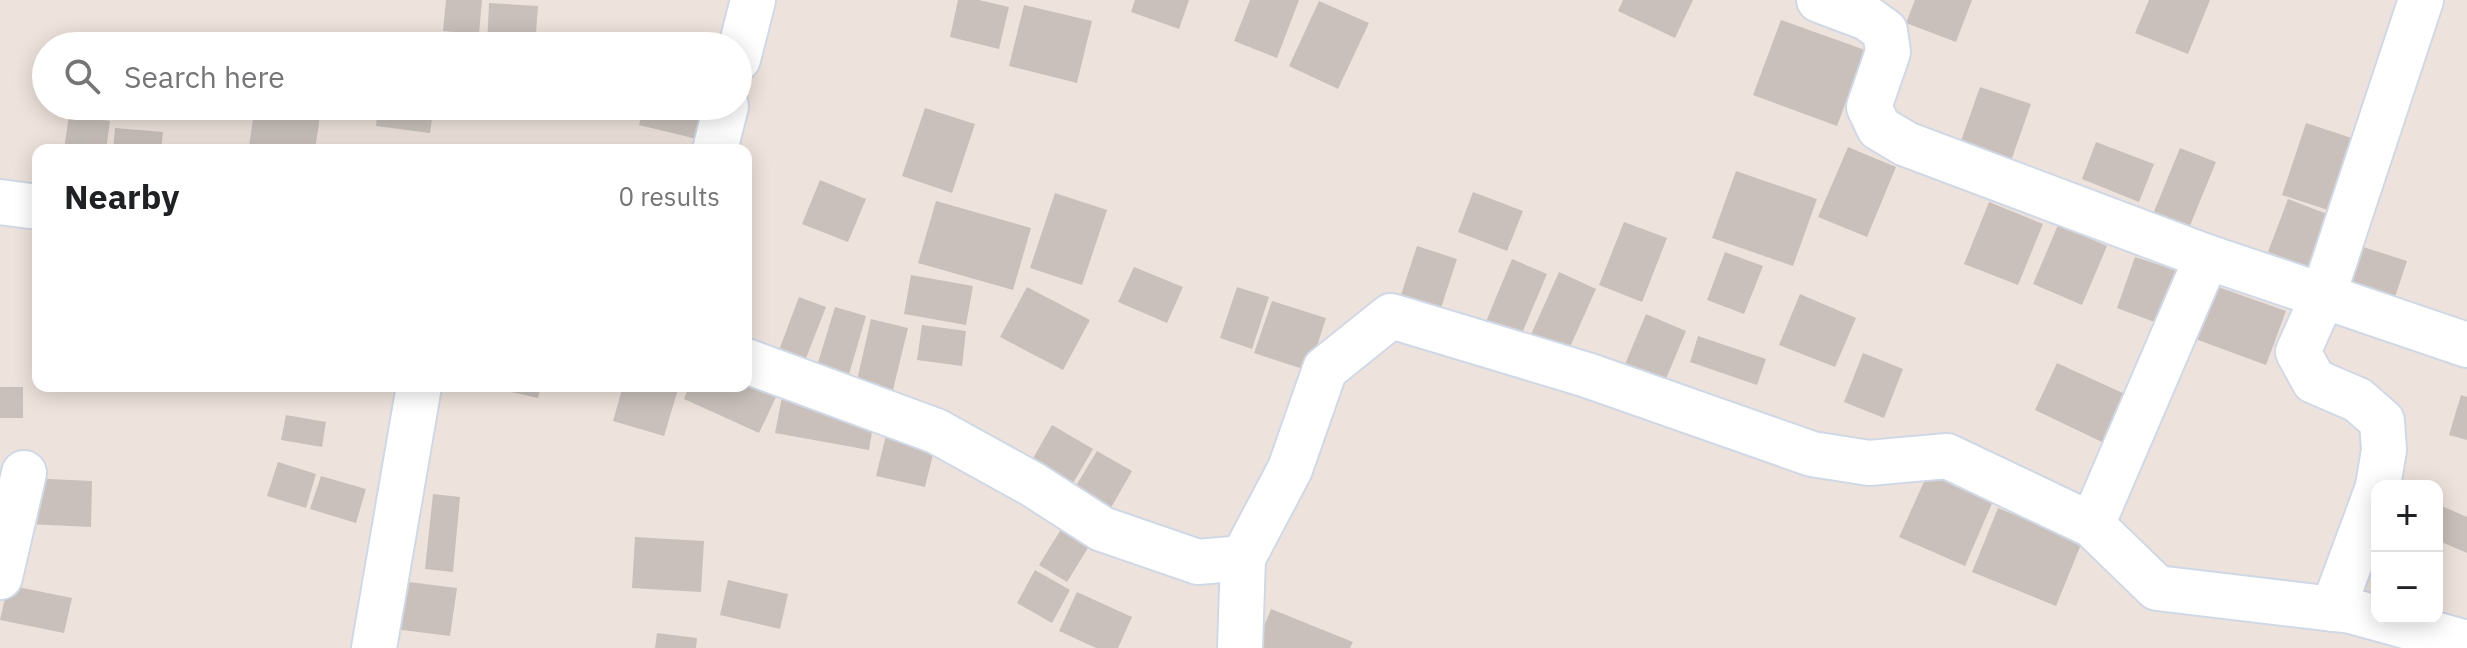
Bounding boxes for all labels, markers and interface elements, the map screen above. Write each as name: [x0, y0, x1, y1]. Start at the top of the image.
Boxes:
search box: [32, 32, 752, 120]
icon: search: [60, 54, 104, 98]
text: Search here: [124, 57, 285, 96]
text: Nearby: [64, 174, 179, 218]
text: 0 results: [618, 179, 720, 213]
map controls: [2371, 480, 2443, 624]
button: +: [2371, 480, 2443, 552]
button: −: [2371, 552, 2443, 624]

